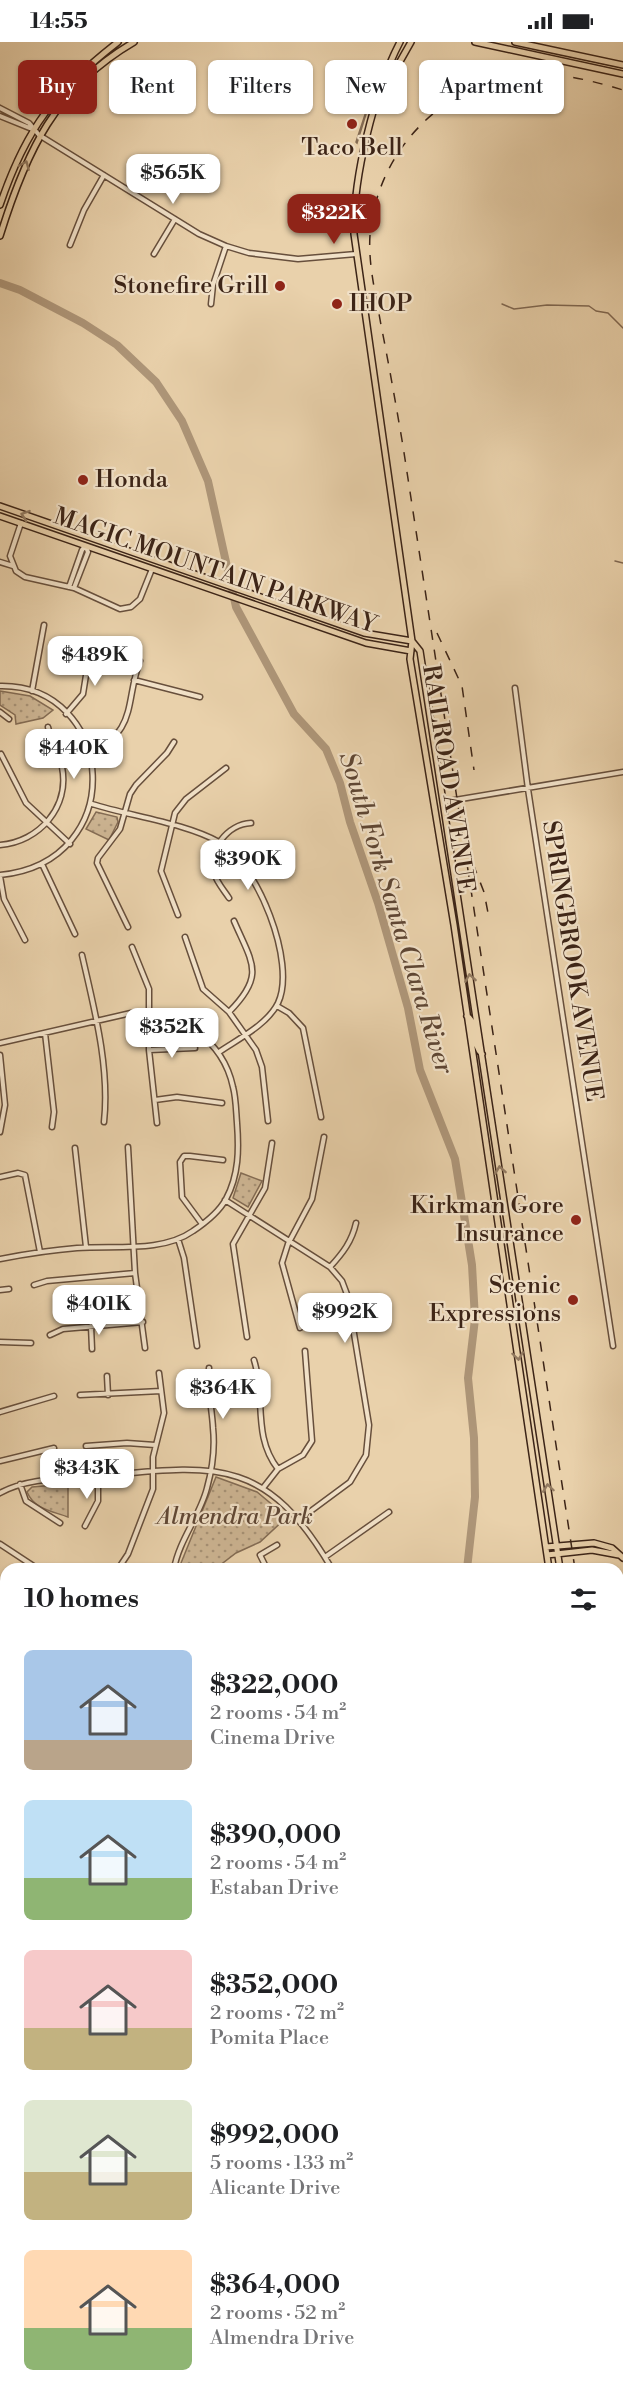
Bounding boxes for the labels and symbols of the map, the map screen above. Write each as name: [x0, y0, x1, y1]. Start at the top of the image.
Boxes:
marker: Taco Bell: [345, 117, 359, 131]
place label: Taco Bell: [301, 133, 403, 163]
pin: $565K: [131, 154, 215, 205]
one-way arrow: [17, 160, 29, 171]
pin: $322K: [292, 194, 376, 245]
place label: Stonefire Grill: [113, 271, 268, 301]
marker: Stonefire Grill: [273, 279, 287, 293]
place label: IHOP: [349, 289, 413, 319]
marker: IHOP: [330, 297, 344, 311]
place label: Honda: [95, 465, 169, 495]
marker: Honda: [76, 473, 90, 487]
street label: MAGIC MOUNTAIN PARKWAY: [50, 502, 382, 641]
one-way arrow: [20, 510, 31, 522]
pin: $489K: [53, 636, 137, 687]
street label: RAILROAD AVENUE: [415, 662, 481, 896]
pin: $440K: [32, 729, 116, 780]
water label: South Fork Santa Clara River: [332, 748, 461, 1079]
street label: SPRINGBROOK AVENUE: [535, 818, 609, 1104]
pin: $390K: [206, 840, 290, 891]
one-way arrow: [464, 973, 477, 983]
pin: $352K: [130, 1008, 214, 1059]
one-way arrow: [494, 1166, 507, 1176]
place label: Kirkman Gore Insurance: [410, 1191, 564, 1249]
marker: Kirkman Gore Insurance: [569, 1213, 583, 1227]
place label: Scenic Expressions: [429, 1271, 561, 1329]
pin: $401K: [57, 1285, 141, 1336]
pin: $992K: [303, 1293, 387, 1344]
marker: Scenic Expressions: [566, 1293, 580, 1307]
one-way arrow: [511, 1351, 523, 1361]
pin: $364K: [181, 1369, 265, 1420]
pin: $343K: [45, 1449, 129, 1500]
one-way arrow: [542, 1483, 554, 1492]
park label: Almendra Park: [154, 1502, 313, 1532]

